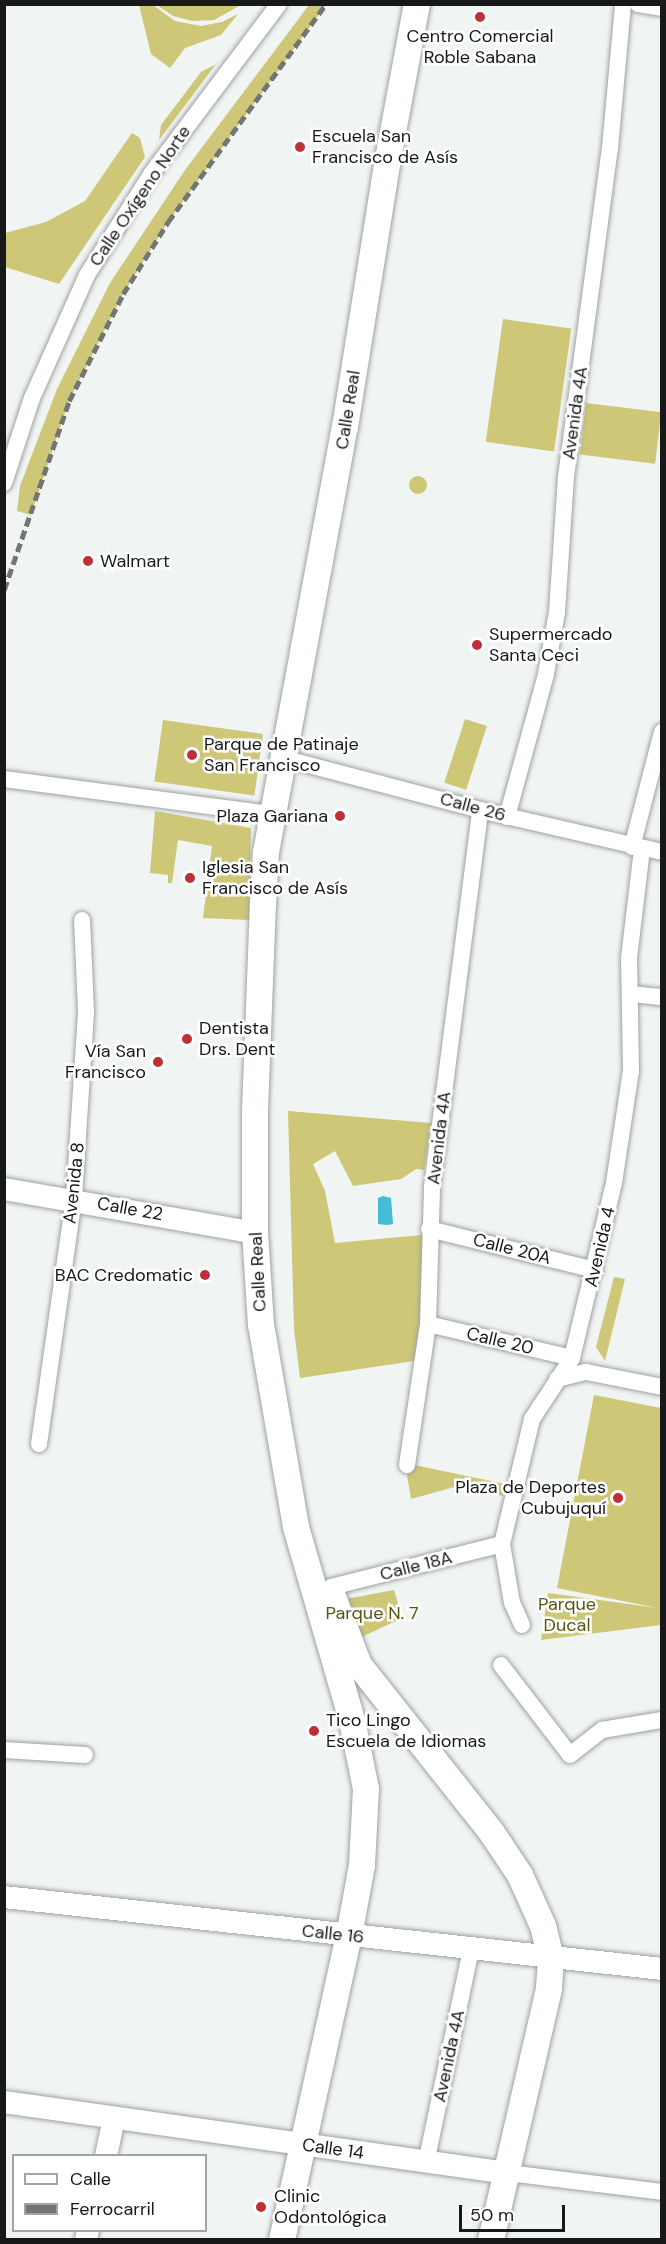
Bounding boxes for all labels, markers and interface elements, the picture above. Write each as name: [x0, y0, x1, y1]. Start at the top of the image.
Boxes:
marker: Centro Comercial Roble Sabana: [473, 10, 487, 24]
place label: Centro Comercial Roble Sabana: [407, 26, 553, 68]
street label: Calle Oxígeno Norte: [85, 122, 195, 270]
place label: Escuela San Francisco de Asís: [312, 126, 458, 168]
marker: Escuela San Francisco de Asís: [293, 140, 307, 154]
street label: Avenida 4A: [558, 365, 592, 461]
street label: Calle Real: [331, 369, 365, 451]
place label: Walmart: [100, 550, 170, 572]
marker: Walmart: [81, 554, 95, 568]
place label: Supermercado Santa Ceci: [489, 624, 613, 666]
marker: Supermercado Santa Ceci: [470, 638, 484, 652]
place label: Parque de Patinaje San Francisco: [204, 734, 359, 777]
marker: Parque de Patinaje San Francisco: [185, 748, 199, 762]
street label: Calle 26: [438, 788, 508, 826]
place label: Plaza Gariana: [217, 805, 328, 827]
marker: Plaza Gariana: [333, 809, 347, 823]
place label: Iglesia San Francisco de Asís: [202, 857, 348, 900]
marker: Iglesia San Francisco de Asís: [183, 871, 197, 885]
place label: Dentista Drs. Dent: [199, 1018, 275, 1060]
marker: Dentista Drs. Dent: [180, 1032, 194, 1046]
place label: Vía San Francisco: [65, 1041, 146, 1084]
marker: Vía San Francisco: [151, 1055, 165, 1069]
street label: Avenida 4A: [423, 1090, 455, 1186]
street label: Avenida 8: [59, 1141, 89, 1225]
street label: Calle 22: [95, 1193, 165, 1225]
street label: Avenida 4: [580, 1205, 620, 1289]
street label: Calle 20A: [471, 1229, 553, 1269]
street label: Calle Real: [245, 1232, 271, 1312]
place label: BAC Credomatic: [55, 1264, 193, 1286]
marker: BAC Credomatic: [198, 1268, 212, 1282]
street label: Calle 20: [464, 1323, 536, 1359]
place label: Plaza de Deportes Cubujuquí: [455, 1477, 606, 1520]
marker: Plaza de Deportes Cubujuquí: [611, 1491, 625, 1505]
street label: Calle 18A: [378, 1547, 454, 1585]
park label: Parque Ducal: [538, 1594, 596, 1636]
park label: Parque N. 7: [325, 1602, 419, 1624]
place label: Tico Lingo Escuela de Idiomas: [326, 1710, 486, 1752]
marker: Tico Lingo Escuela de Idiomas: [307, 1724, 321, 1738]
street label: Calle 16: [301, 1920, 365, 1948]
street label: Avenida 4A: [429, 2008, 469, 2104]
street label: Calle 14: [301, 2134, 365, 2164]
legend: [12, 2154, 207, 2232]
text: Calle: [70, 2167, 111, 2191]
place label: Clinic Odontológica: [274, 2186, 386, 2228]
scale bar: [462, 2193, 568, 2231]
text: Ferrocarril: [70, 2197, 155, 2221]
marker: Clinic Odontológica: [252, 2198, 270, 2216]
text: 50 m: [470, 2203, 514, 2227]

